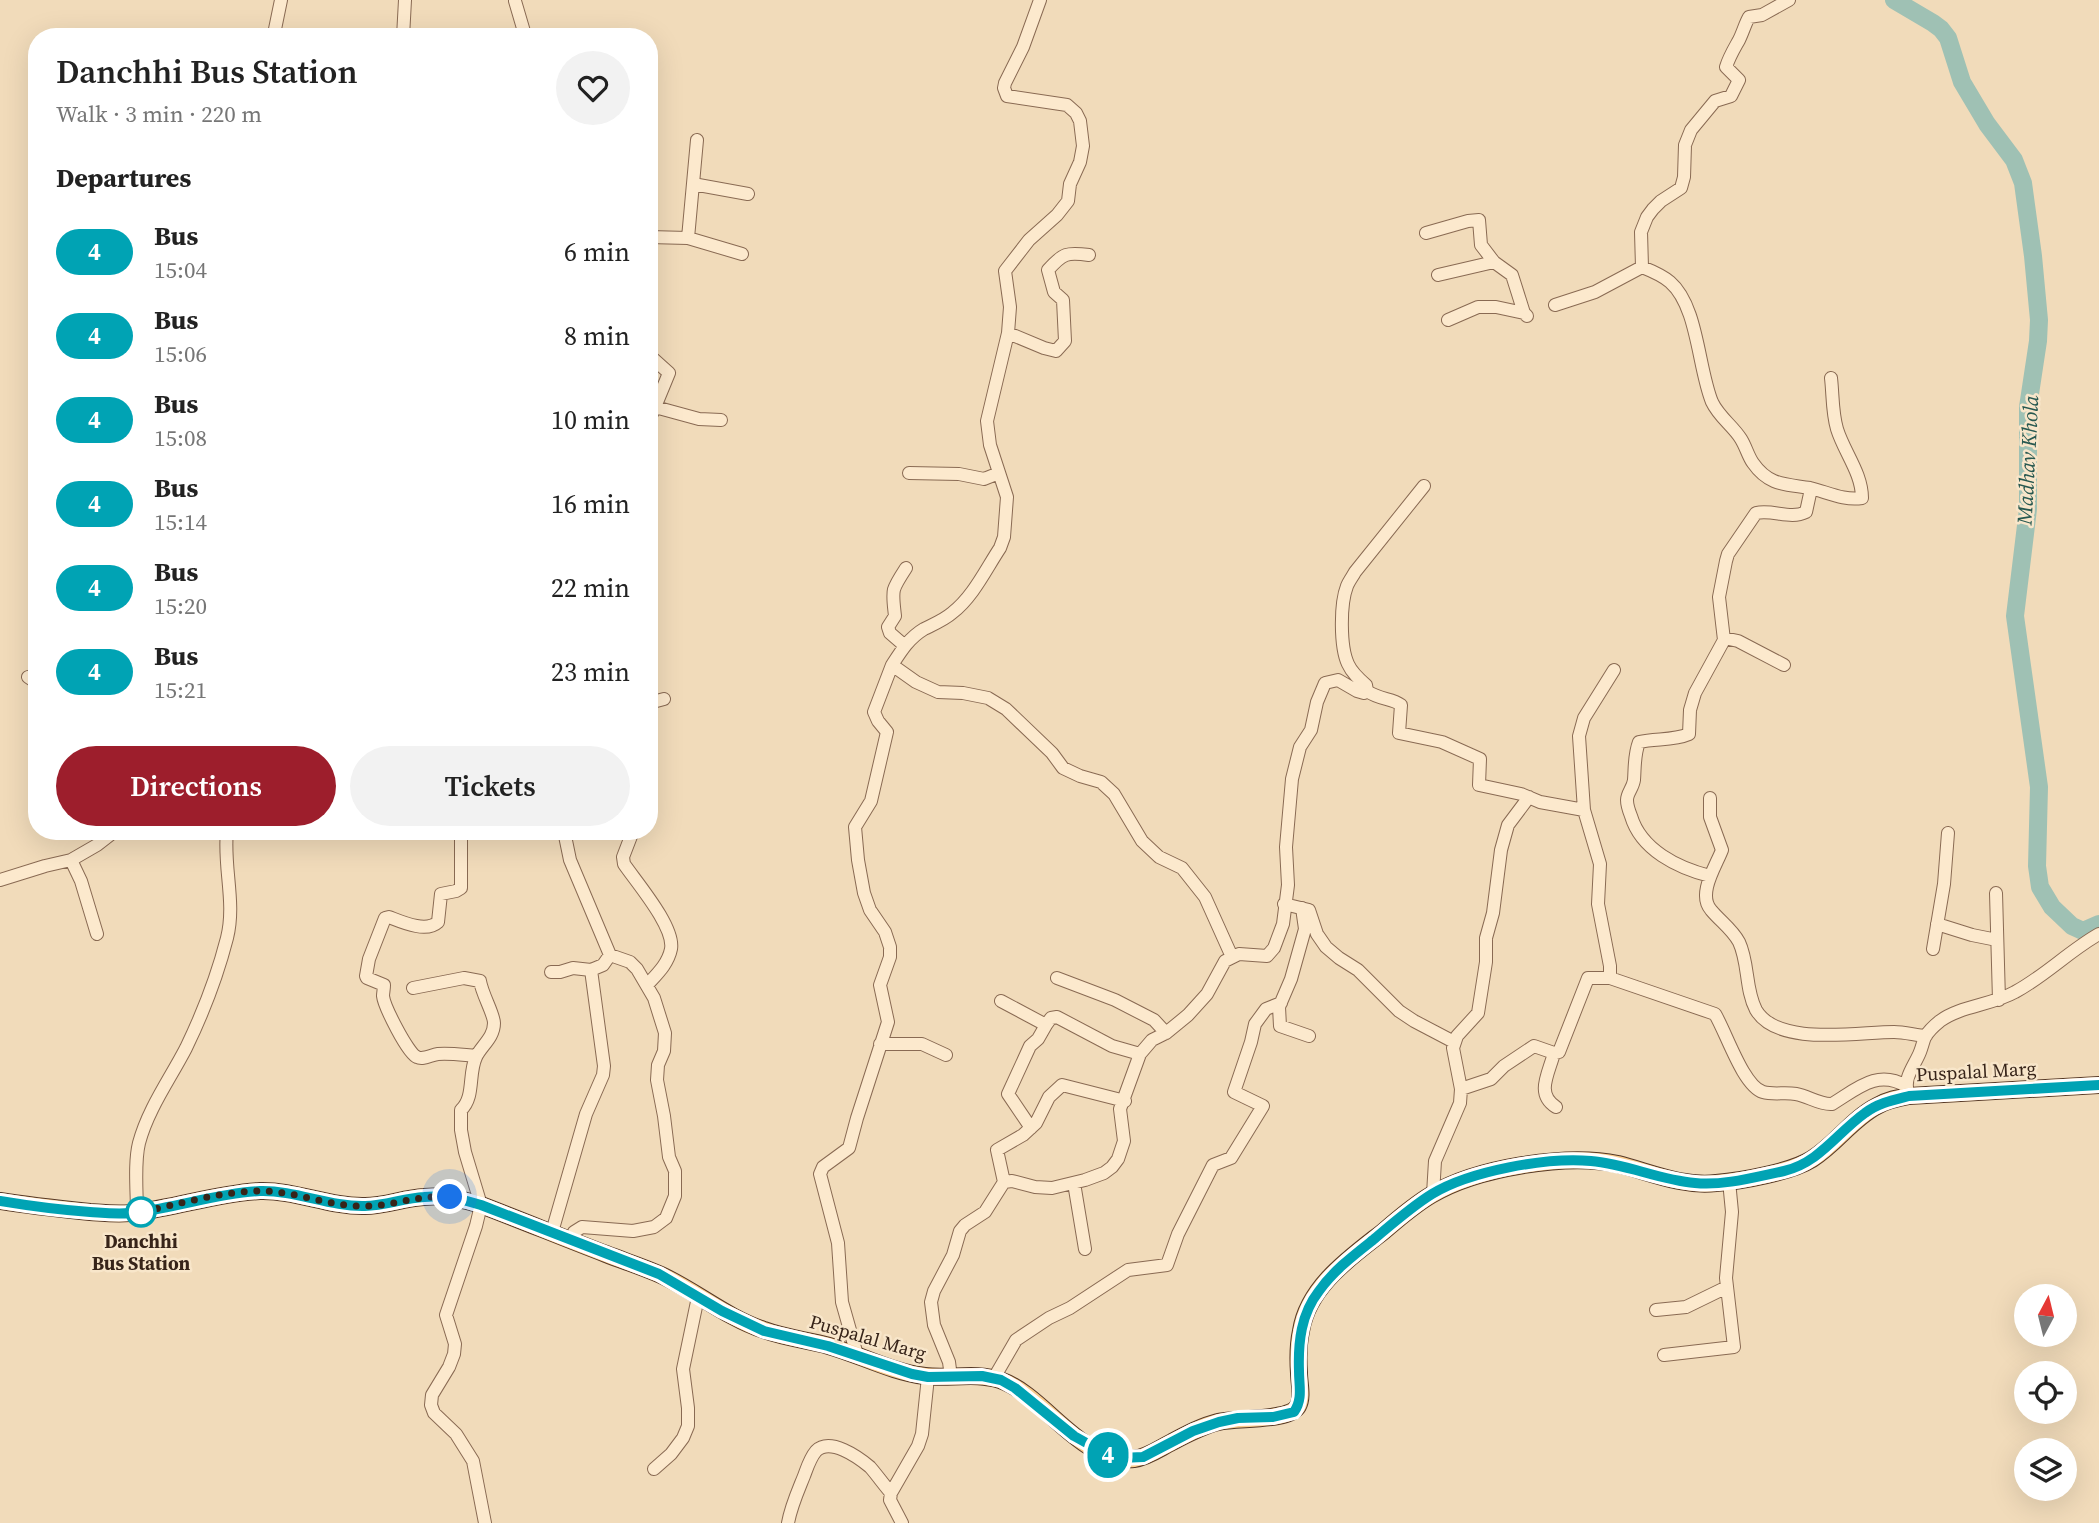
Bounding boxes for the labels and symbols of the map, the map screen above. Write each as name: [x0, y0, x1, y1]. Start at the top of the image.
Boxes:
water label: Madhav Khola: [2010, 394, 2045, 527]
street label: Puspalal Marg: [1915, 1055, 2037, 1087]
your location: [432, 1179, 467, 1214]
marker: Danchhi Bus Station: [126, 1197, 156, 1227]
place label: Danchhi Bus Station: [92, 1228, 191, 1276]
north arrow: [2014, 1284, 2077, 1348]
street label: Puspalal Marg: [807, 1308, 930, 1366]
line badge: 4: [1085, 1432, 1131, 1478]

